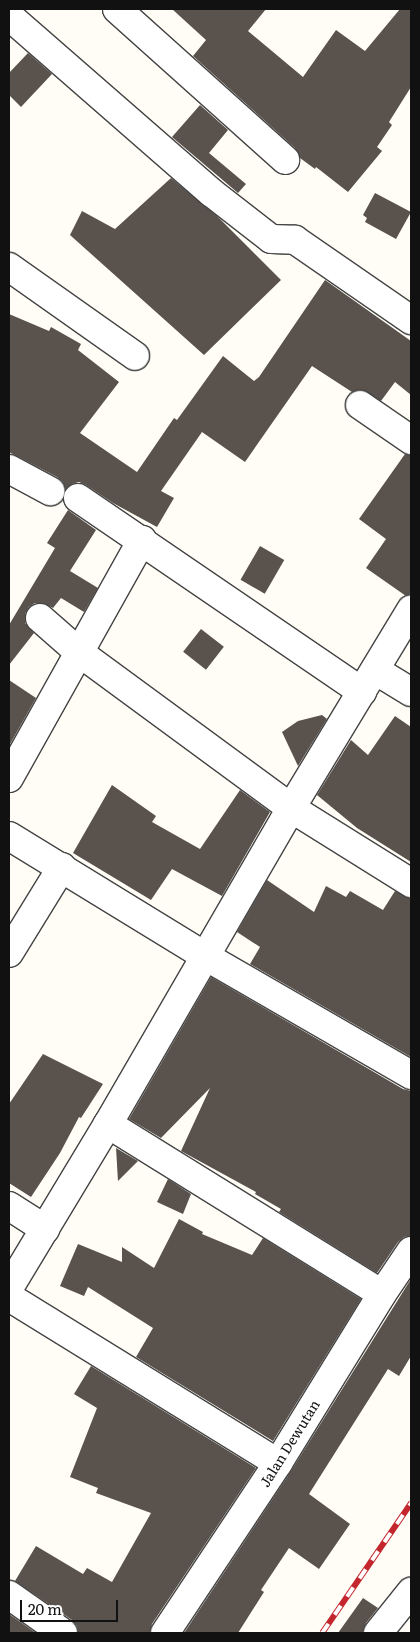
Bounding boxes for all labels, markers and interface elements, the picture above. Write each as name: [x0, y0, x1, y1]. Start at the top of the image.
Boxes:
street label: Jalan Dewutan: [256, 1396, 322, 1490]
scale bar: [22, 1590, 120, 1622]
text: 20 m: [28, 1597, 62, 1620]

